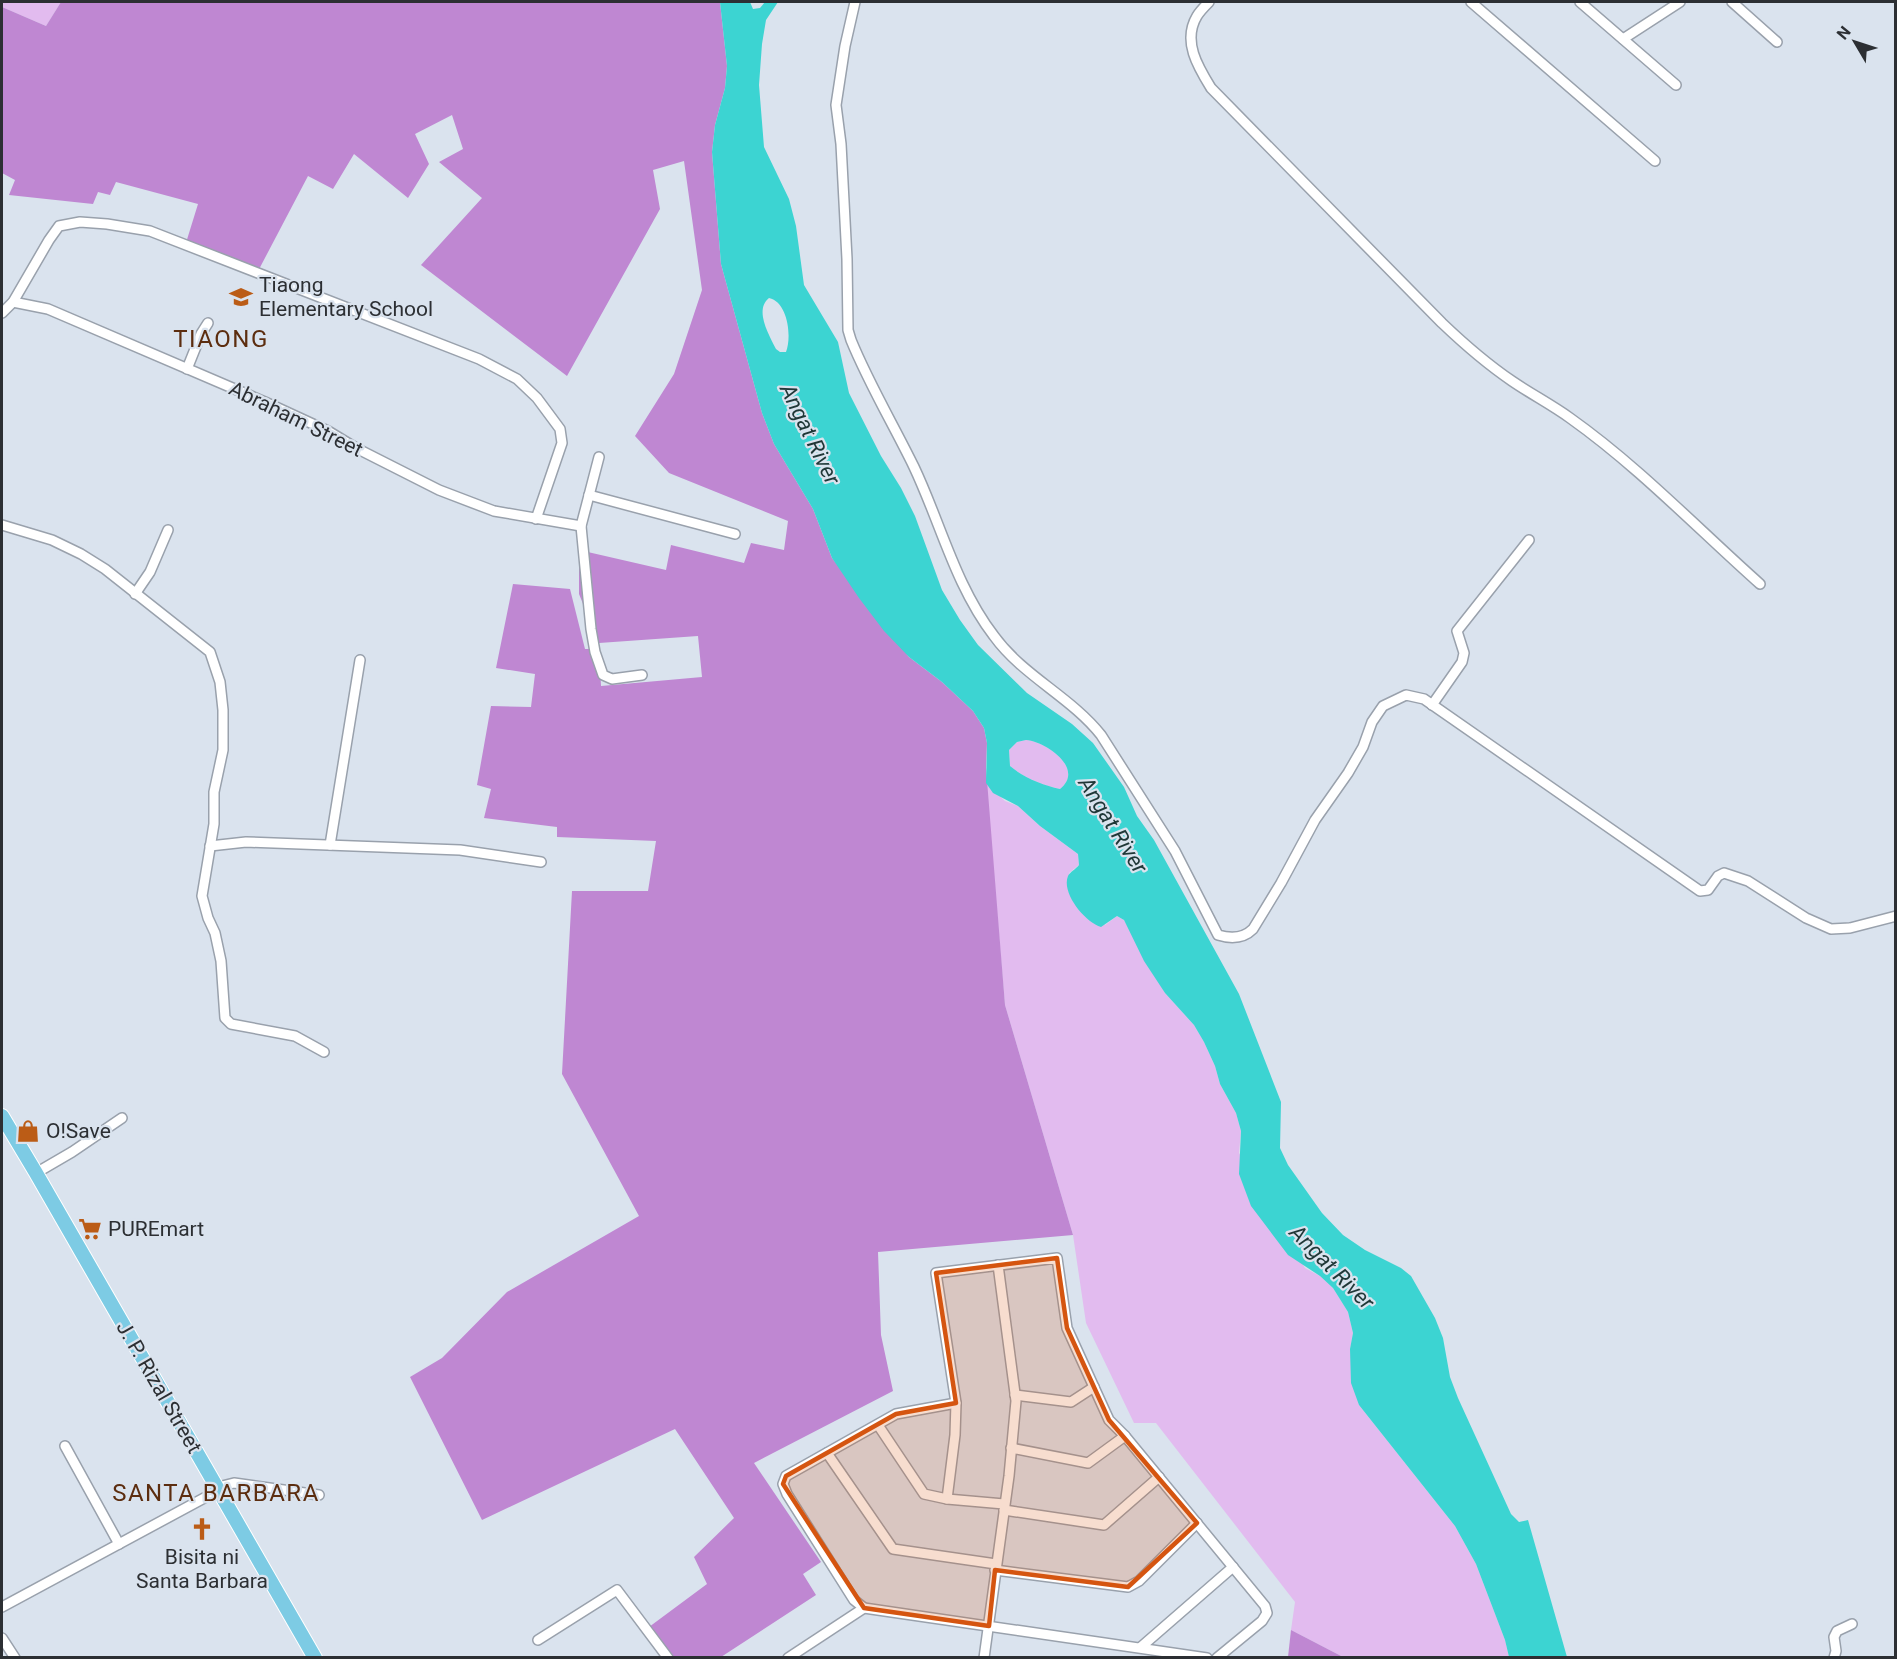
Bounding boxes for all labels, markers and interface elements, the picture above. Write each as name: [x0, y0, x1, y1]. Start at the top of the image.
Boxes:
north arrow: [1825, 12, 1885, 72]
text: N: [1833, 23, 1855, 43]
place label: Tiaong Elementary School: [259, 273, 433, 321]
school or university icon: Tiaong Elementary School: [228, 284, 254, 310]
district label: TIAONG: [173, 325, 269, 353]
street label: Abraham Street: [225, 376, 367, 462]
water label: Angat River: [774, 379, 845, 489]
water label: Angat River: [1073, 771, 1153, 878]
shop icon: O!Save: [15, 1118, 41, 1144]
place label: O!Save: [46, 1119, 111, 1143]
supermarket icon: PUREmart: [77, 1216, 103, 1242]
place label: PUREmart: [108, 1217, 204, 1241]
water label: Angat River: [1284, 1219, 1380, 1315]
street label: J. P. Rizal Street: [111, 1317, 207, 1457]
district label: SANTA BARBARA: [112, 1479, 320, 1507]
church icon: Bisita ni Santa Barbara: [189, 1516, 215, 1542]
place label: Bisita ni Santa Barbara: [136, 1545, 268, 1593]

